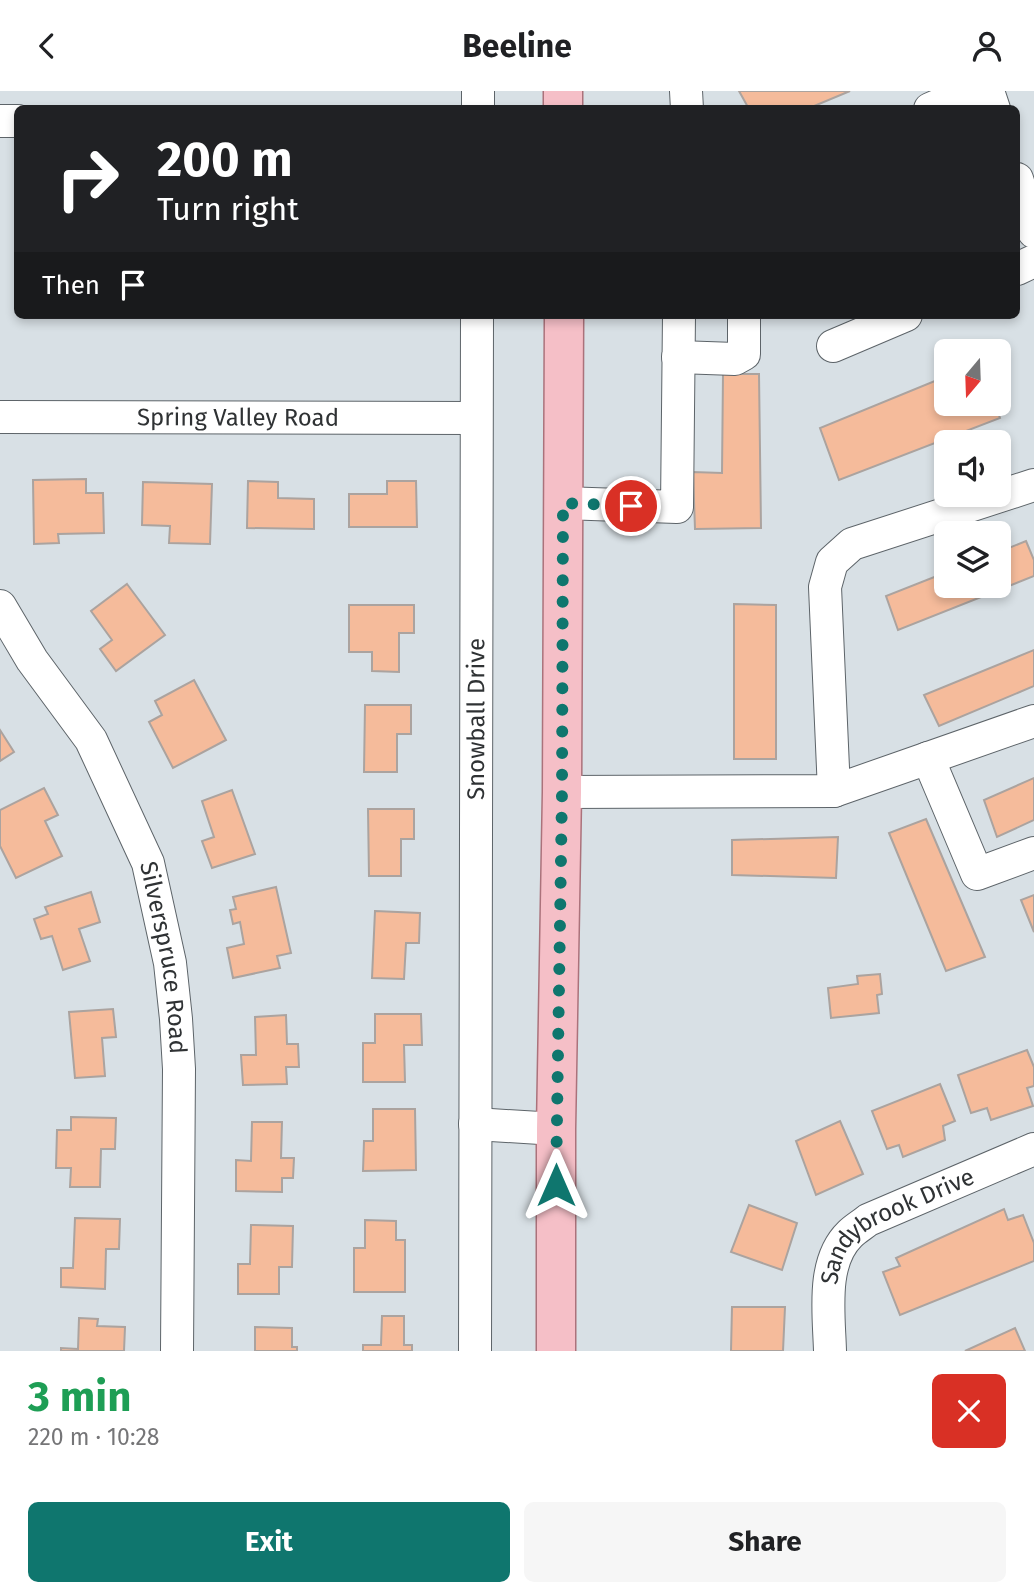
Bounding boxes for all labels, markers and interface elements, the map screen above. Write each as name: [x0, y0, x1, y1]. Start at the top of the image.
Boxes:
icon: back: [28, 27, 66, 65]
text: Beeline: [462, 27, 572, 65]
icon: person: [968, 27, 1006, 65]
text: 200 m: [157, 130, 293, 189]
icon: right: [42, 133, 133, 224]
text: Turn right: [157, 190, 299, 228]
icon: arrive: [114, 266, 152, 304]
text: Then: [42, 270, 100, 301]
north arrow: [934, 339, 1012, 417]
map controls: [934, 339, 1011, 598]
street label: Spring Valley Road: [137, 403, 339, 432]
button: sound: [934, 430, 1011, 507]
pin: [601, 476, 661, 536]
icon: arrive: [612, 487, 650, 525]
button: layers: [934, 521, 1011, 598]
street label: Snowball Drive: [462, 638, 490, 800]
street label: Silverspruce Road: [134, 859, 192, 1055]
position arrow: [519, 1148, 593, 1222]
street label: Sandybrook Drive: [815, 1162, 978, 1286]
text: 3 min: [28, 1372, 131, 1422]
button: close: [932, 1374, 1006, 1448]
text: 220 m · 10:28: [28, 1423, 160, 1451]
button: Exit: [28, 1502, 510, 1582]
button: Share: [524, 1502, 1006, 1582]

